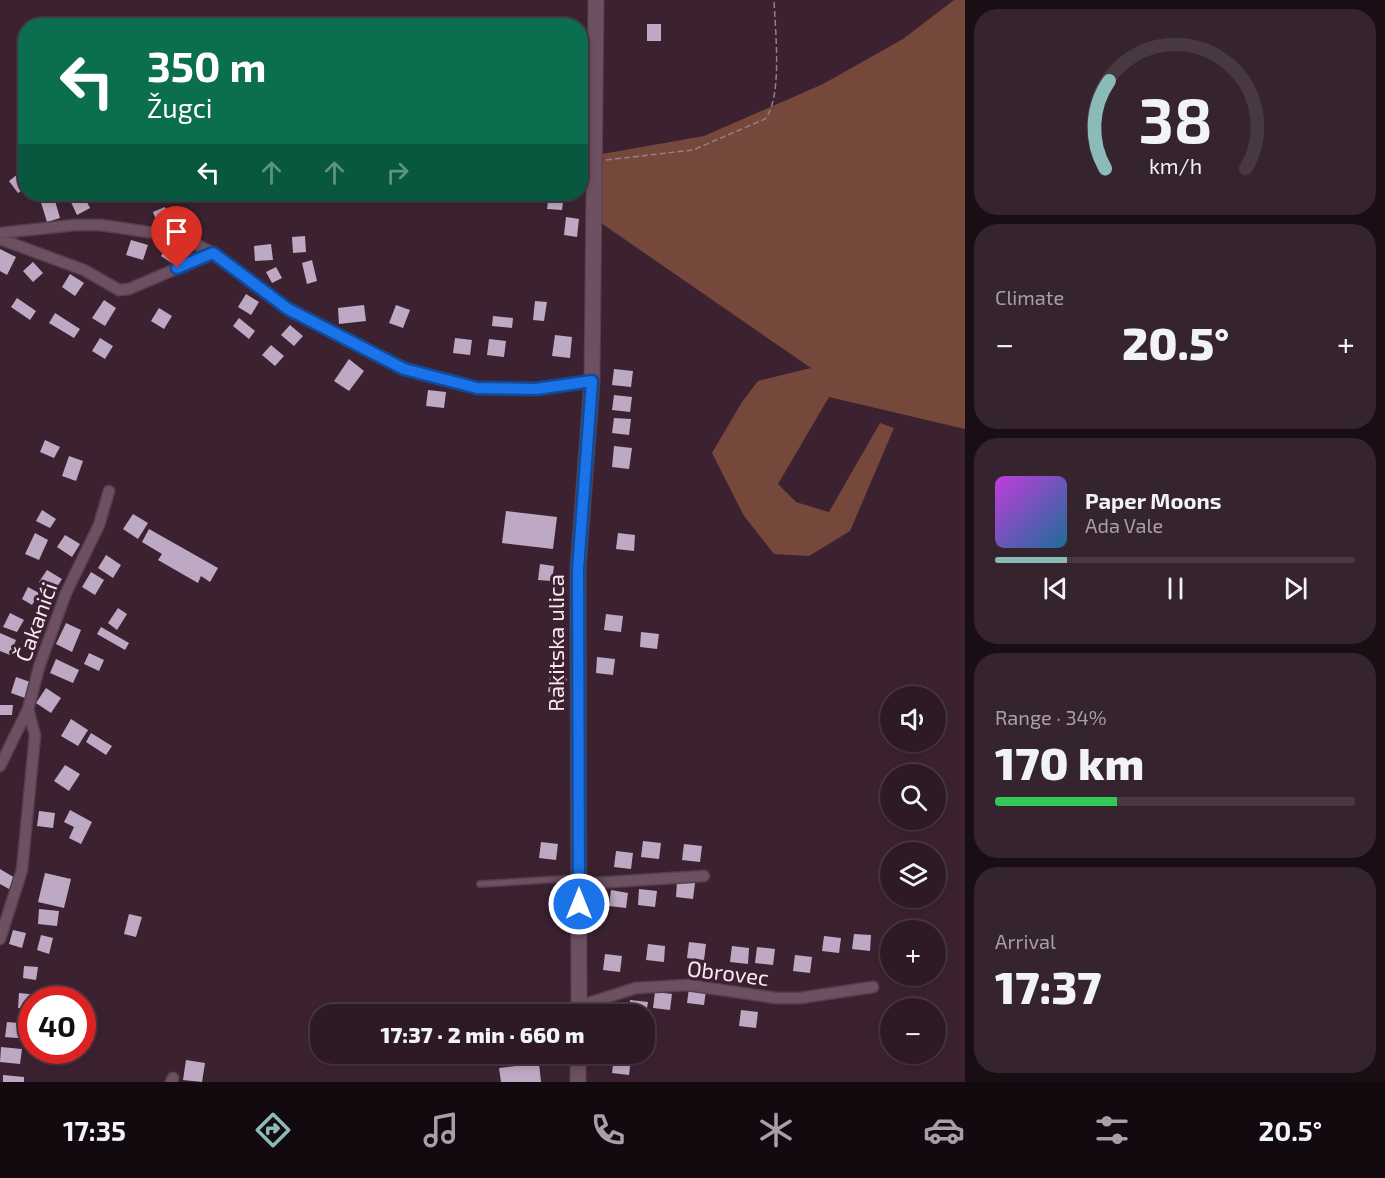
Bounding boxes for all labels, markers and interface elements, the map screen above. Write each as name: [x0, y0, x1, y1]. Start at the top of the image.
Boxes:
text: 350 m: [147, 40, 267, 90]
icon: left: [48, 42, 126, 120]
text: 38: [1138, 81, 1212, 156]
text: Žugci: [147, 91, 213, 123]
text: km/h: [1148, 153, 1202, 178]
icon: left: [192, 156, 225, 189]
icon: ahead: [255, 156, 288, 189]
icon: ahead: [318, 156, 351, 189]
icon: right: [381, 156, 414, 189]
pin: [151, 206, 202, 268]
icon: arrive: [160, 215, 193, 248]
text: Climate: [995, 285, 1064, 309]
text: 20.5°: [1122, 315, 1229, 369]
text: −: [995, 323, 1014, 363]
text: +: [1337, 323, 1355, 363]
text: Paper Moons: [1085, 487, 1221, 513]
text: Ada Vale: [1085, 513, 1163, 537]
icon: previous: [1039, 572, 1072, 605]
icon: pause: [1159, 572, 1192, 605]
icon: next: [1279, 572, 1312, 605]
street label: Rakitska ulica: [542, 574, 568, 712]
street label: Čakanići: [9, 579, 61, 665]
map controls: [880, 686, 946, 1064]
button: sound: [880, 686, 946, 752]
text: Range · 34%: [995, 705, 1107, 729]
text: 170 km: [995, 735, 1144, 789]
button: search: [880, 764, 946, 830]
button: layers: [880, 842, 946, 908]
position arrow: [547, 872, 611, 936]
button: +: [880, 920, 946, 986]
text: Arrival: [995, 929, 1056, 953]
street label: Obrovec: [686, 954, 771, 990]
text: 17:37: [995, 959, 1101, 1013]
speed limit sign: 40: [18, 986, 96, 1064]
button: −: [880, 998, 946, 1064]
text: 17:37 · 2 min · 660 m: [381, 1021, 584, 1047]
icon: directions: [252, 1109, 294, 1151]
icon: music: [420, 1109, 462, 1151]
icon: phone: [587, 1109, 629, 1151]
icon: climate: [755, 1109, 797, 1151]
icon: car: [923, 1109, 965, 1151]
icon: filters: [1091, 1109, 1133, 1151]
text: 17:35: [63, 1114, 126, 1146]
text: 20.5°: [1259, 1114, 1322, 1146]

